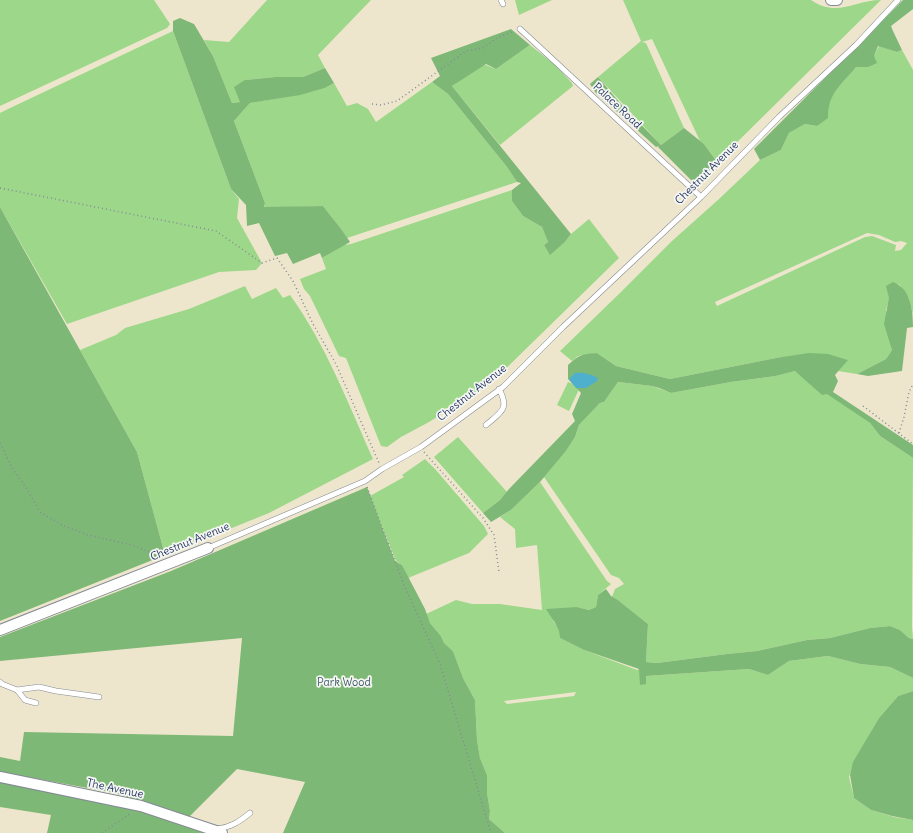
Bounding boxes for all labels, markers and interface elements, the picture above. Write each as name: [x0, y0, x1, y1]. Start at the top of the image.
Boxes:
street label: Palace Road: [590, 80, 644, 132]
street label: Chestnut Avenue: [673, 139, 741, 207]
street label: Chestnut Avenue: [435, 362, 509, 424]
street label: Chestnut Avenue: [149, 520, 231, 564]
park label: Park Wood: [317, 676, 371, 690]
street label: The Avenue: [85, 777, 145, 801]

